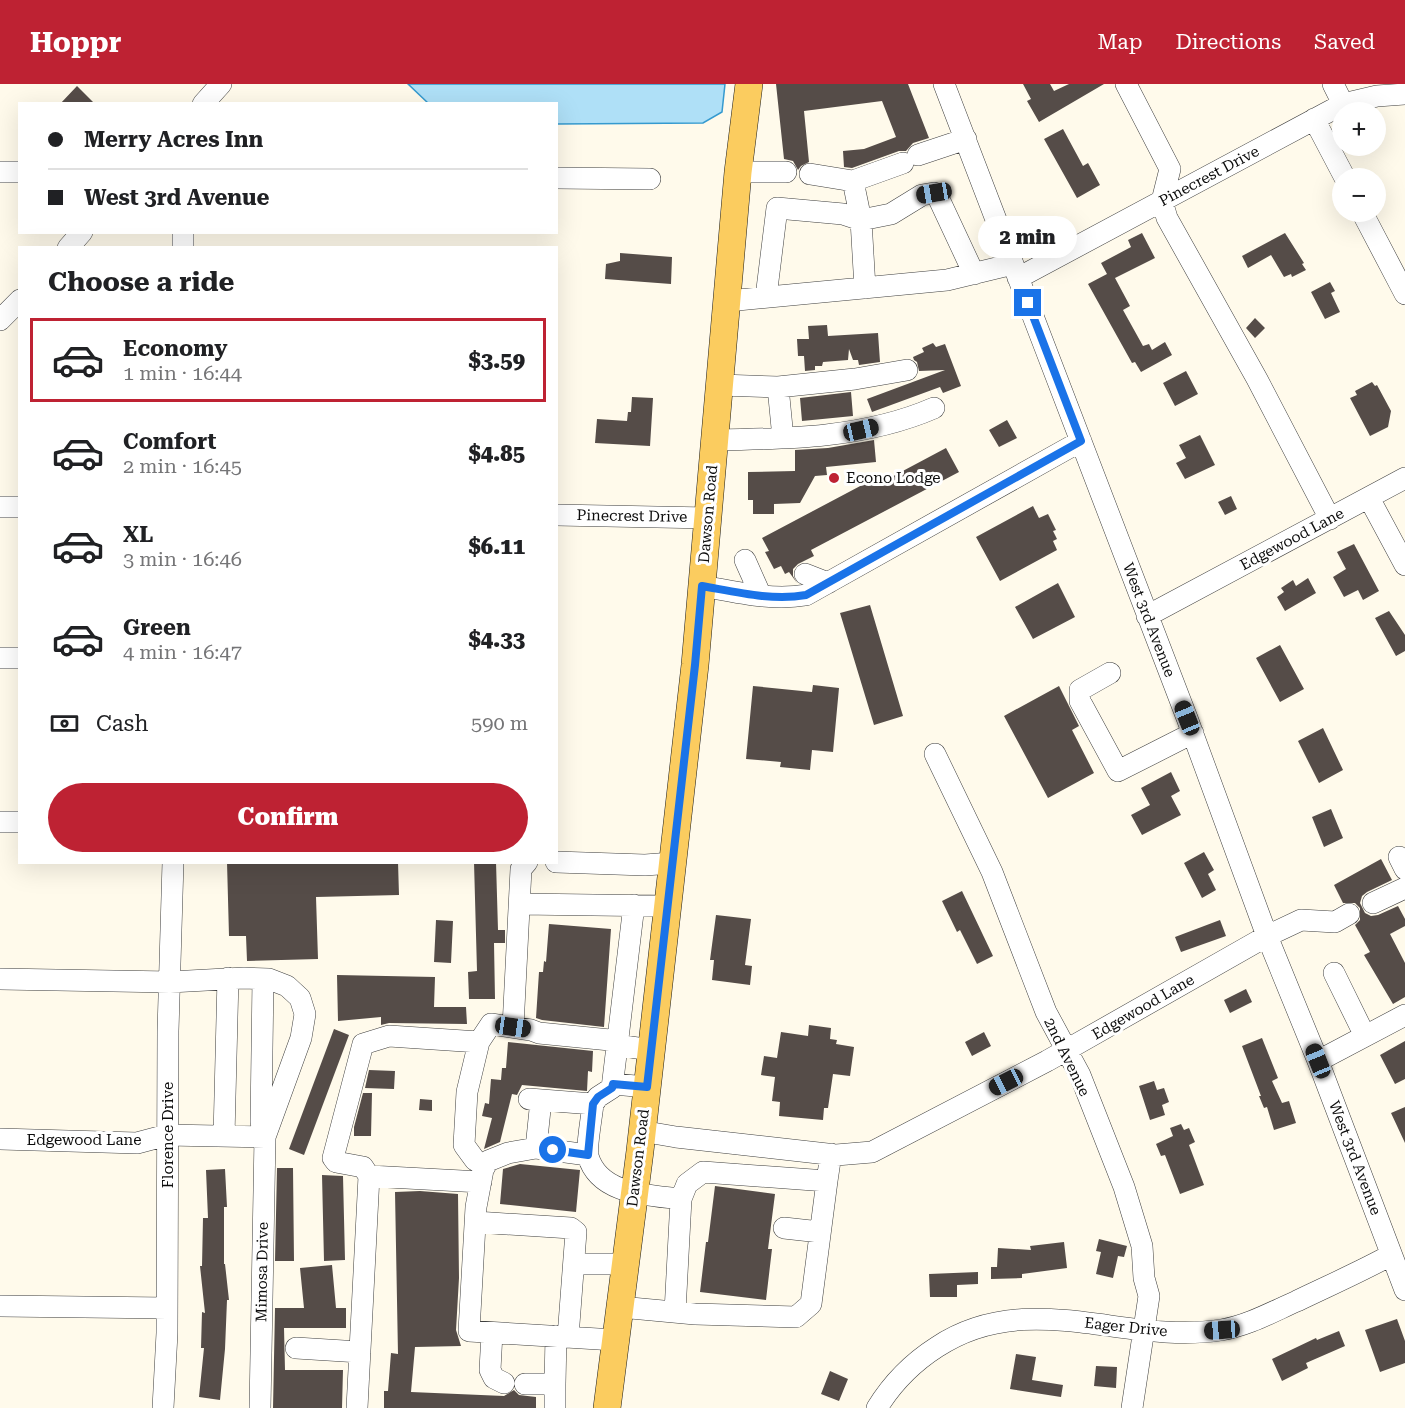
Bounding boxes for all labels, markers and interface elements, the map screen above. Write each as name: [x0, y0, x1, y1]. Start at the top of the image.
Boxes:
text: Hoppr: [30, 26, 121, 59]
text: Map: [1098, 30, 1142, 54]
text: Directions: [1175, 30, 1281, 54]
text: Saved: [1314, 30, 1375, 54]
map controls: [1332, 102, 1386, 222]
button: +: [1332, 102, 1386, 156]
text: Merry Acres Inn: [84, 127, 263, 152]
street label: Pinecrest Drive: [1156, 142, 1262, 210]
button: −: [1332, 168, 1386, 222]
car: [915, 181, 953, 205]
text: West 3rd Avenue: [84, 185, 269, 210]
callout: 2 min: [978, 216, 1078, 258]
text: 2 min: [999, 225, 1056, 249]
text: Choose a ride: [48, 266, 234, 298]
route end: [1014, 289, 1041, 316]
icon: car: [51, 333, 105, 387]
text: Economy: [123, 336, 227, 361]
text: $3.59: [468, 348, 525, 373]
text: 1 min · 16:44: [123, 361, 242, 385]
car: [841, 417, 881, 443]
icon: car: [51, 426, 105, 480]
text: Comfort: [123, 429, 216, 454]
text: $4.85: [468, 441, 525, 466]
text: 2 min · 16:45: [123, 454, 242, 478]
street label: Dawson Road: [695, 464, 721, 564]
place label: Econo Lodge: [846, 469, 941, 487]
marker: Econo Lodge: [827, 471, 841, 485]
street label: Edgewood Lane: [1237, 504, 1347, 574]
street label: Pinecrest Drive: [576, 506, 688, 526]
icon: car: [51, 519, 105, 573]
text: XL: [123, 522, 153, 547]
text: $6.11: [468, 534, 525, 559]
text: 3 min · 16:46: [123, 547, 242, 571]
street label: West 3rd Avenue: [1119, 560, 1179, 680]
icon: car: [51, 612, 105, 666]
text: Green: [123, 615, 191, 640]
text: $4.33: [468, 627, 525, 652]
text: 4 min · 16:47: [123, 640, 242, 664]
car: [1172, 698, 1202, 738]
icon: cash: [48, 707, 81, 740]
text: Cash: [96, 711, 148, 736]
text: 590 m: [471, 711, 528, 735]
button: Confirm: [48, 783, 528, 852]
street label: Edgewood Lane: [1089, 970, 1197, 1044]
street label: 2nd Avenue: [1040, 1015, 1094, 1099]
car: [494, 1016, 532, 1038]
car: [1303, 1041, 1333, 1081]
car: [986, 1066, 1026, 1098]
street label: Florence Drive: [159, 1082, 177, 1188]
street label: West 3rd Avenue: [1325, 1098, 1385, 1218]
street label: Dawson Road: [623, 1108, 653, 1208]
street label: Edgewood Lane: [27, 1131, 141, 1149]
route start: [539, 1136, 566, 1163]
street label: Mimosa Drive: [252, 1222, 272, 1322]
street label: Eager Drive: [1084, 1314, 1168, 1340]
car: [1203, 1320, 1241, 1340]

